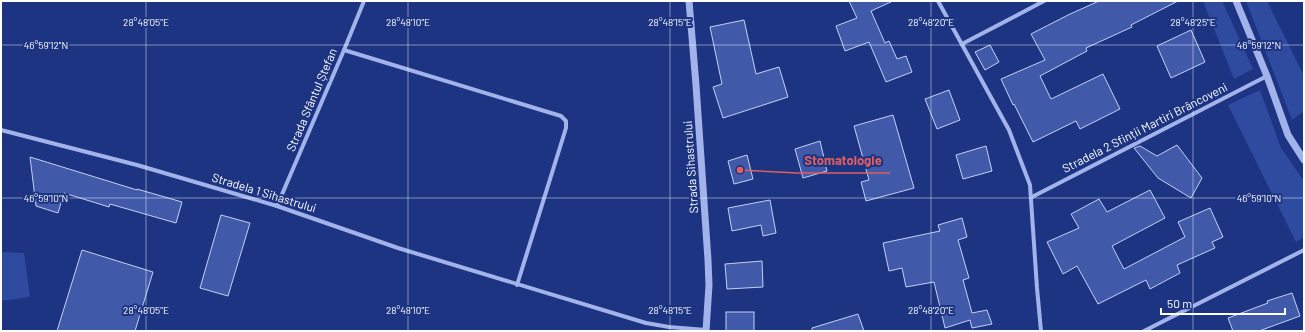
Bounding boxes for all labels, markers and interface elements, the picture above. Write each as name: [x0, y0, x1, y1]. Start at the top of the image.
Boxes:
text: 28°48'05"E: [123, 16, 169, 28]
text: 28°48'10"E: [386, 16, 430, 28]
text: 28°48'15"E: [648, 16, 692, 28]
text: 28°48'20"E: [908, 16, 954, 28]
text: 28°48'25"E: [1170, 16, 1216, 28]
text: 46°59'12"N: [24, 39, 68, 51]
text: 46°59'12"N: [1237, 39, 1281, 51]
street label: Strada Sfântul Ștefan: [283, 46, 339, 153]
street label: Stradela 2 Sfinții Martiri Brâncoveni: [1060, 79, 1229, 175]
street label: Strada Sihastrului: [680, 120, 700, 214]
callout: Stomatologie: [797, 148, 890, 173]
text: Stomatologie: [804, 152, 882, 168]
street label: Stradela 1 Sihastrului: [210, 169, 318, 215]
text: 46°59'10"N: [24, 192, 68, 204]
text: 46°59'10"N: [1237, 192, 1281, 204]
scale bar: [1161, 290, 1285, 316]
text: 50 m: [1167, 296, 1192, 310]
text: 28°48'05"E: [123, 304, 169, 316]
text: 28°48'10"E: [386, 304, 430, 316]
text: 28°48'15"E: [648, 304, 692, 316]
text: 28°48'20"E: [908, 304, 954, 316]

